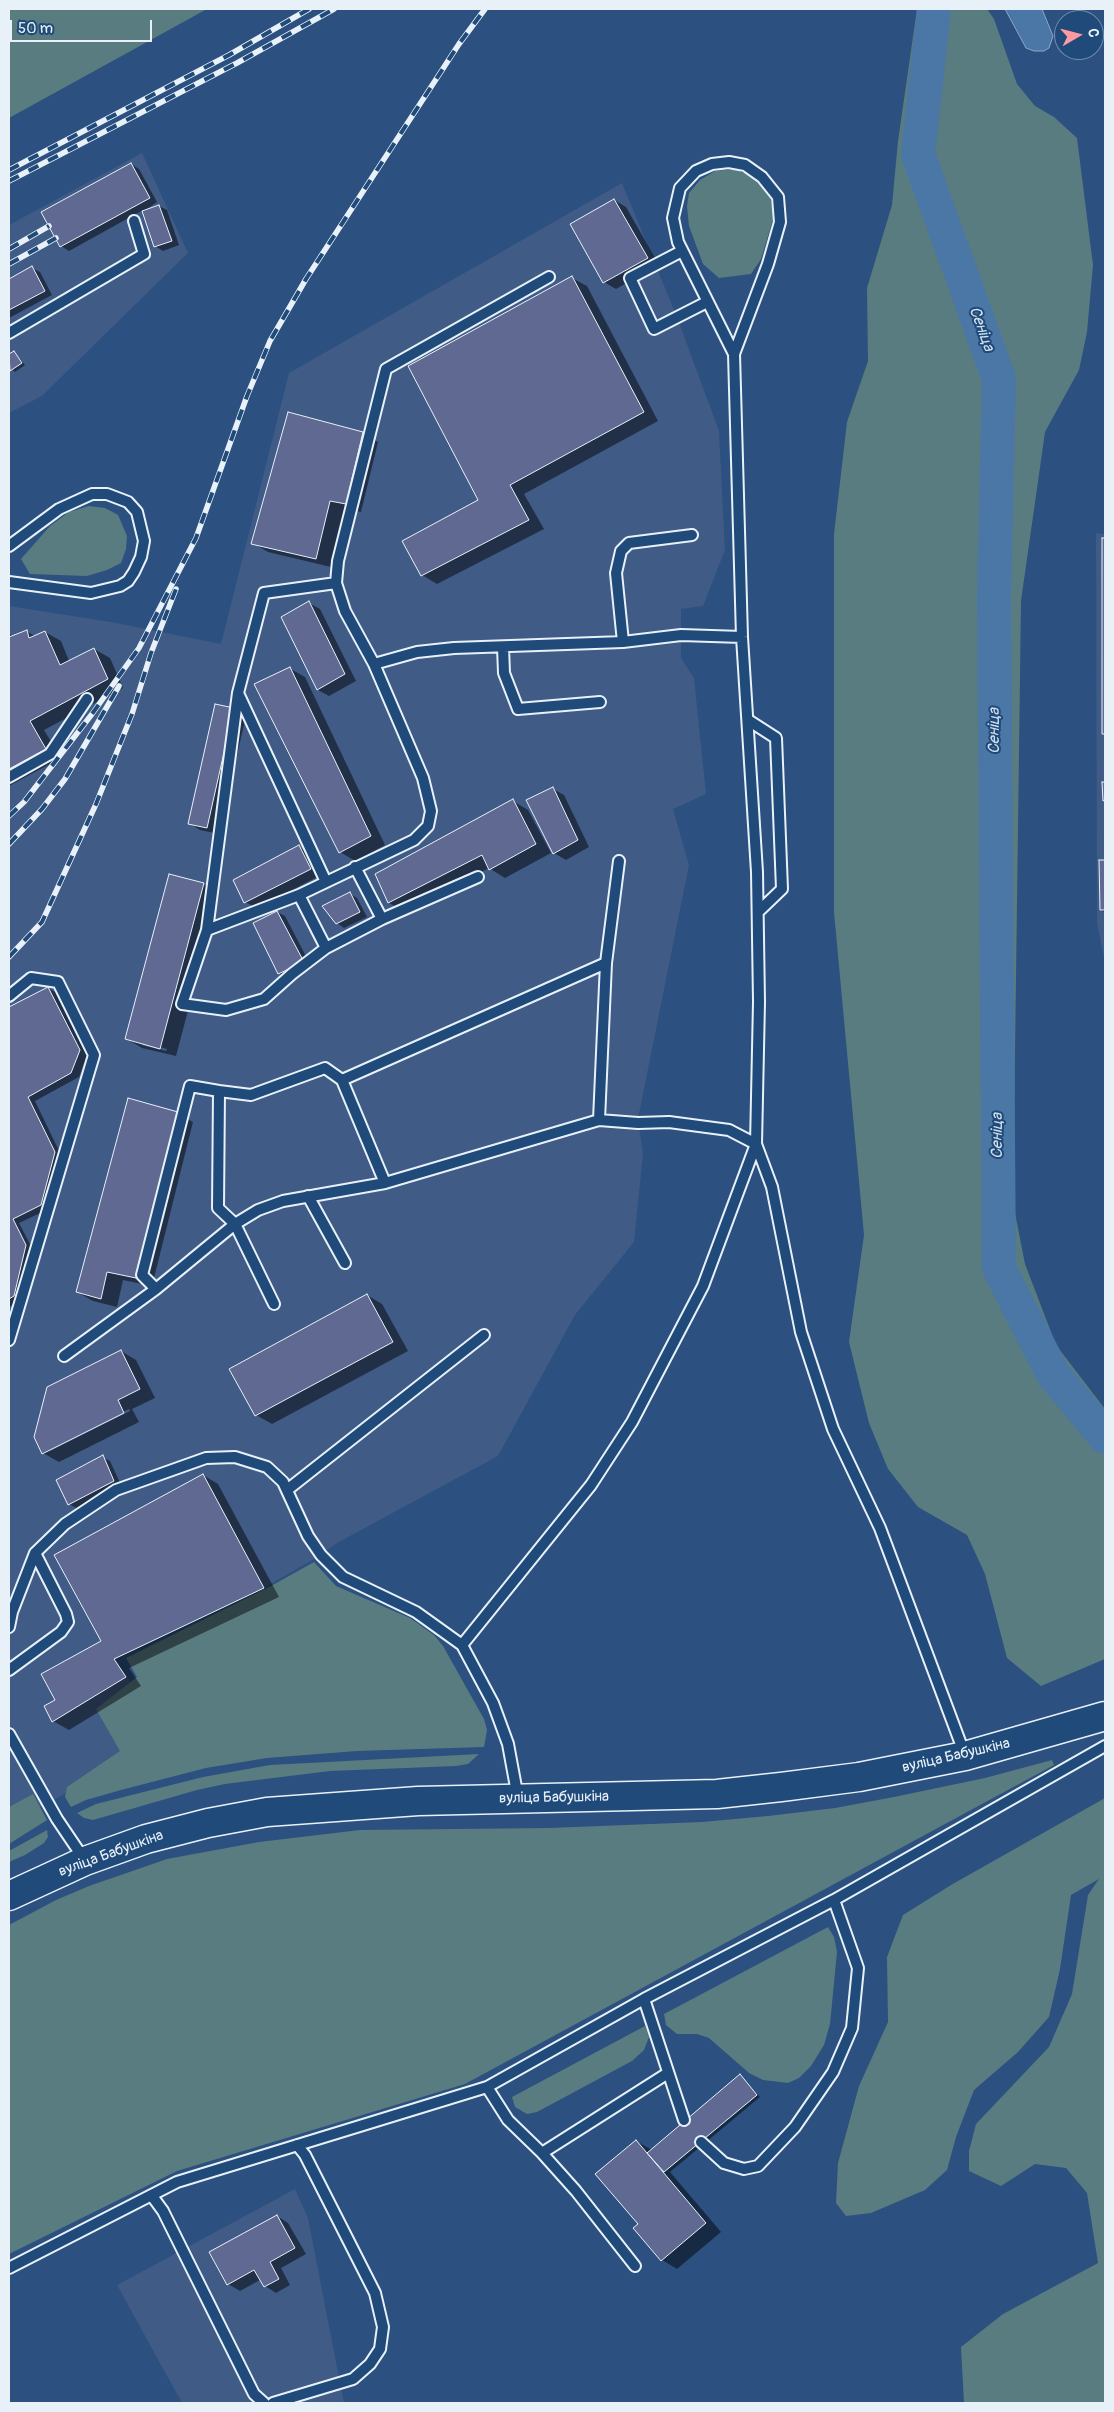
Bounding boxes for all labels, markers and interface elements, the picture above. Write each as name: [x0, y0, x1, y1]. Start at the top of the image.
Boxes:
scale bar: [12, 10, 155, 42]
north arrow: [1054, 10, 1104, 60]
text: 50 m: [18, 19, 53, 38]
text: С: [1084, 28, 1102, 38]
water label: Сеніца: [964, 304, 998, 354]
water label: Сеніца: [985, 708, 1005, 754]
water label: Сеніца: [988, 1113, 1008, 1159]
street label: вуліца Бабушкіна: [900, 1735, 1012, 1777]
street label: вуліца Бабушкіна: [499, 1788, 609, 1808]
street label: вуліца Бабушкіна: [56, 1827, 166, 1881]

